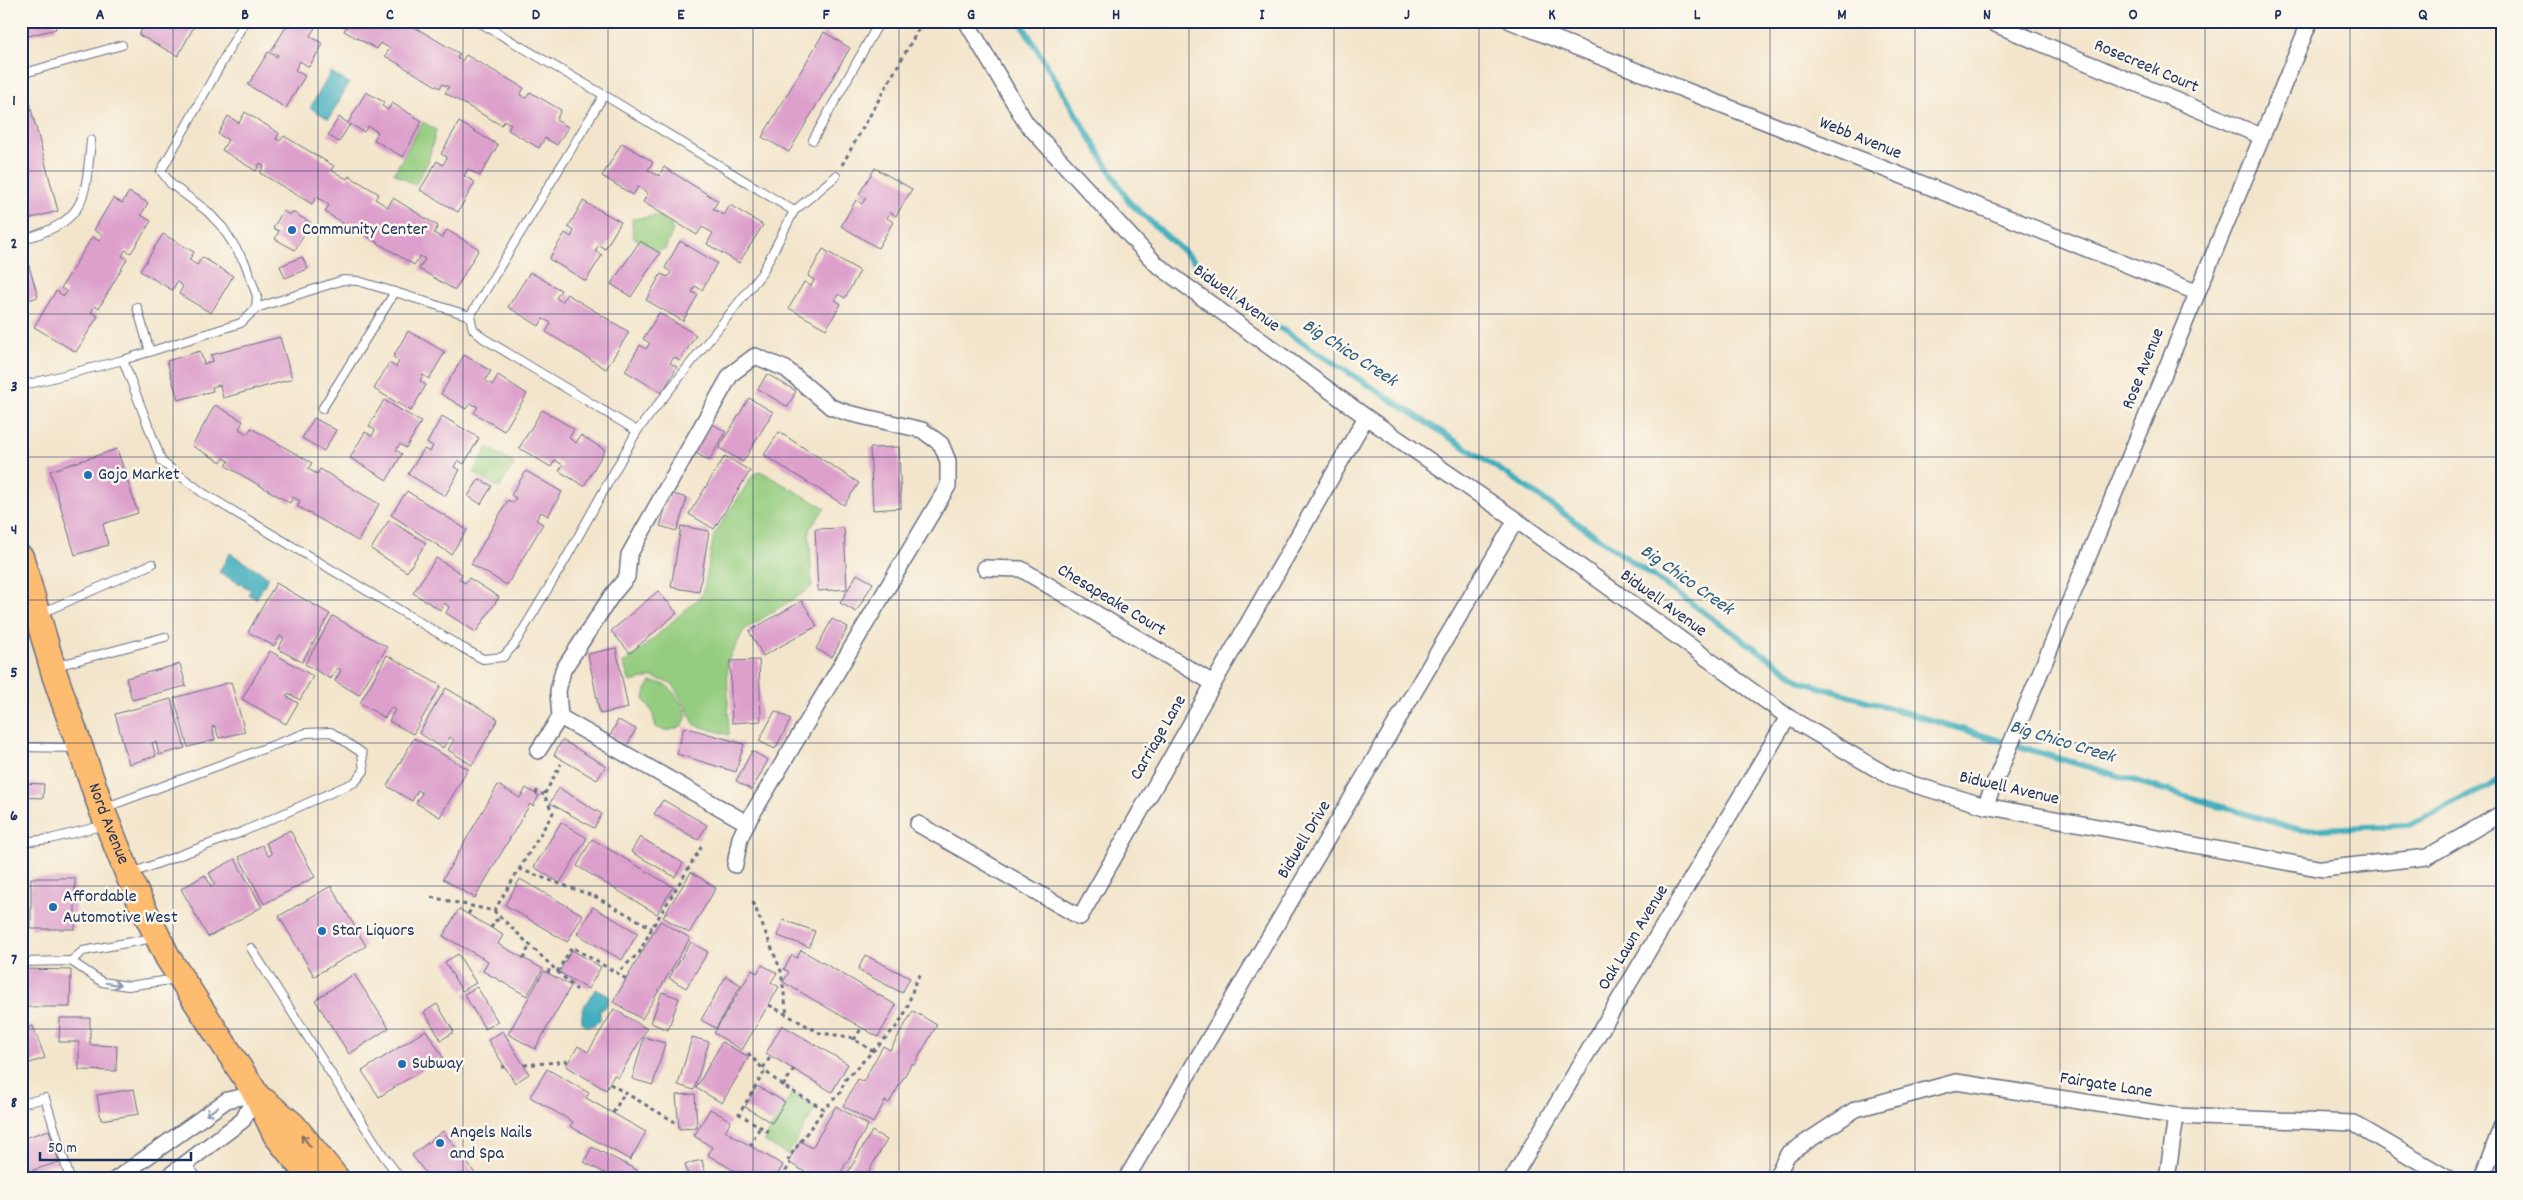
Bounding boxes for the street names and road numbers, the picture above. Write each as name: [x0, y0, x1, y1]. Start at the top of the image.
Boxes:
street label: Rosecreek Court: [2090, 34, 2203, 100]
street label: Webb Avenue: [1815, 111, 1905, 167]
street label: Bidwell Avenue: [1188, 259, 1285, 339]
street label: Rose Avenue: [2116, 325, 2172, 413]
street label: Chesapeake Court: [1052, 559, 1171, 644]
street label: Bidwell Avenue: [1615, 564, 1712, 644]
street label: Carriage Lane: [1125, 691, 1193, 785]
street label: Bidwell Avenue: [1957, 765, 2061, 813]
street label: Nord Avenue: [81, 780, 135, 868]
street label: Bidwell Drive: [1272, 796, 1338, 884]
street label: Oak Lawn Avenue: [1593, 880, 1675, 996]
street label: Fairgate Lane: [2058, 1066, 2154, 1106]

